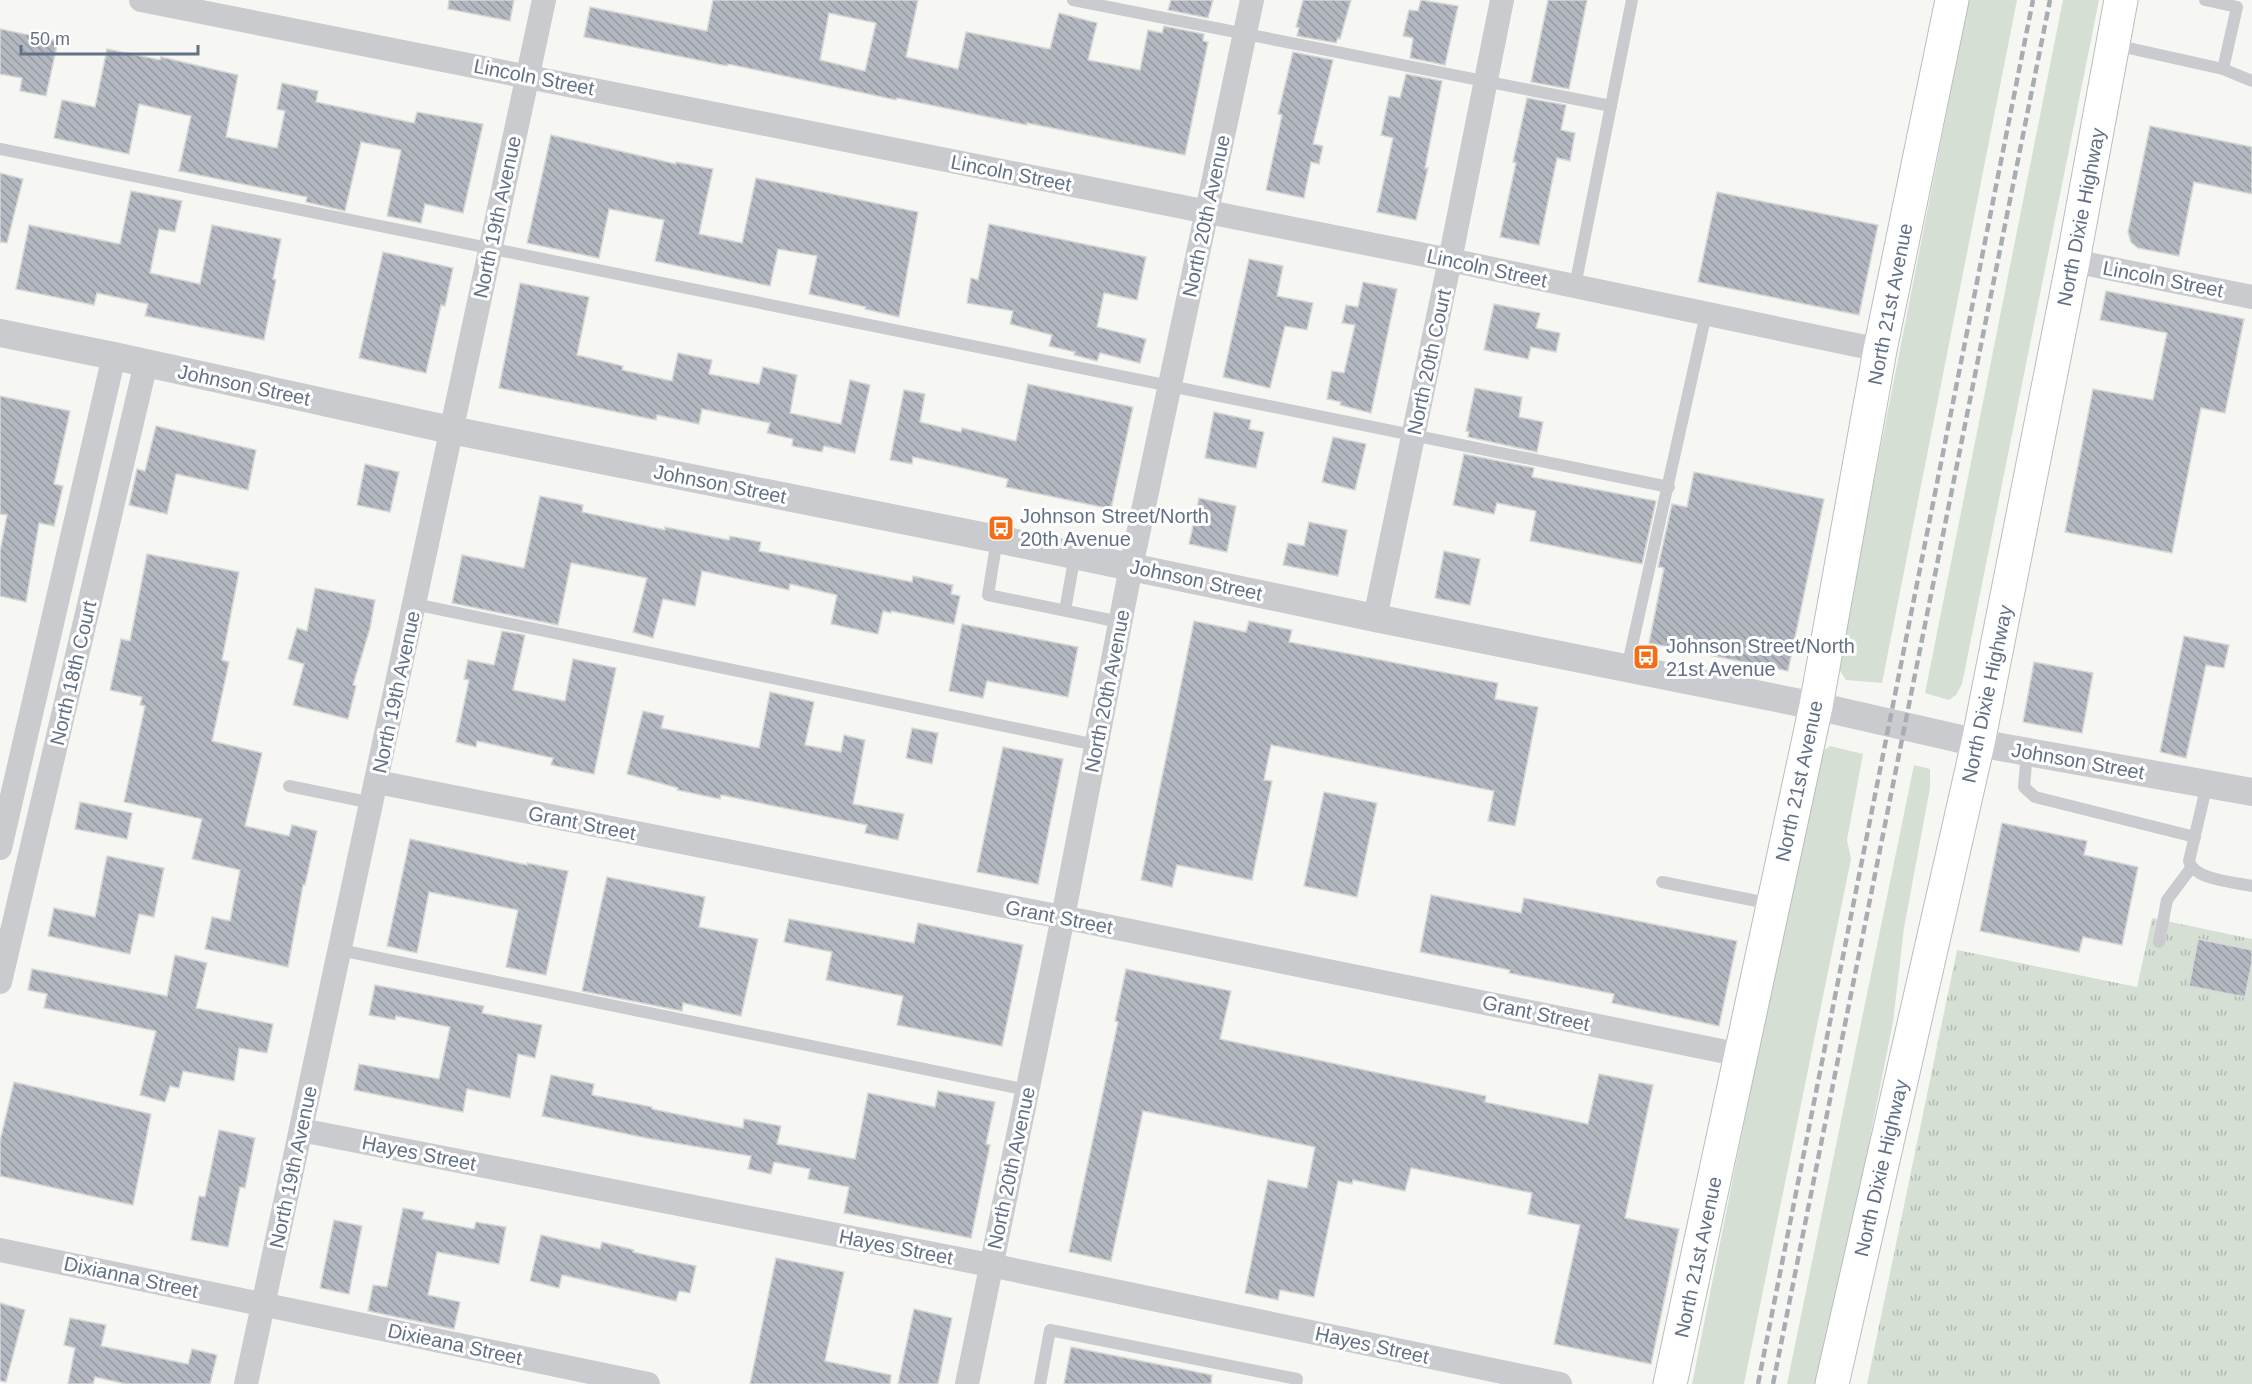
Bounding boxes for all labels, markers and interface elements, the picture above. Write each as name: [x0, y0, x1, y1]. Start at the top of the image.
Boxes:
scale bar: [21, 18, 198, 56]
text: 50 m: [30, 29, 70, 49]
street label: Lincoln Street: [472, 55, 597, 100]
street label: North Dixie Highway: [2053, 126, 2109, 308]
street label: North 20th Avenue: [1178, 133, 1234, 299]
street label: North 19th Avenue: [469, 134, 525, 300]
street label: Lincoln Street: [949, 151, 1074, 196]
street label: North 21st Avenue: [1864, 221, 1916, 387]
street label: Lincoln Street: [1425, 245, 1550, 292]
street label: Lincoln Street: [2101, 257, 2226, 302]
street label: North 20th Court: [1403, 287, 1455, 437]
street label: Johnson Street: [176, 360, 313, 410]
street label: Johnson Street: [652, 460, 789, 508]
place label: Johnson Street/North 20th Avenue: [1020, 505, 1209, 550]
bus stop icon: Johnson Street/North 20th Avenue: [986, 513, 1016, 543]
street label: Johnson Street: [1128, 555, 1265, 605]
street label: North 18th Court: [46, 598, 100, 748]
street label: North Dixie Highway: [1957, 603, 2017, 785]
street label: North 20th Avenue: [1080, 608, 1134, 774]
street label: North 19th Avenue: [368, 609, 424, 775]
place label: Johnson Street/North 21st Avenue: [1666, 635, 1855, 680]
bus stop icon: Johnson Street/North 21st Avenue: [1631, 642, 1661, 672]
street label: North 21st Avenue: [1771, 698, 1827, 864]
street label: Johnson Street: [2010, 738, 2147, 784]
street label: Grant Street: [526, 802, 638, 844]
street label: Grant Street: [1003, 896, 1115, 938]
street label: Grant Street: [1480, 991, 1592, 1035]
street label: North Dixie Highway: [1850, 1077, 1912, 1259]
street label: North 19th Avenue: [265, 1084, 321, 1250]
street label: North 20th Avenue: [983, 1085, 1039, 1251]
street label: Hayes Street: [360, 1131, 478, 1175]
street label: North 21st Avenue: [1670, 1174, 1726, 1340]
street label: Hayes Street: [837, 1225, 955, 1269]
street label: Dixianna Street: [62, 1252, 201, 1302]
street label: Dixieana Street: [386, 1319, 525, 1369]
street label: Hayes Street: [1313, 1322, 1431, 1368]

